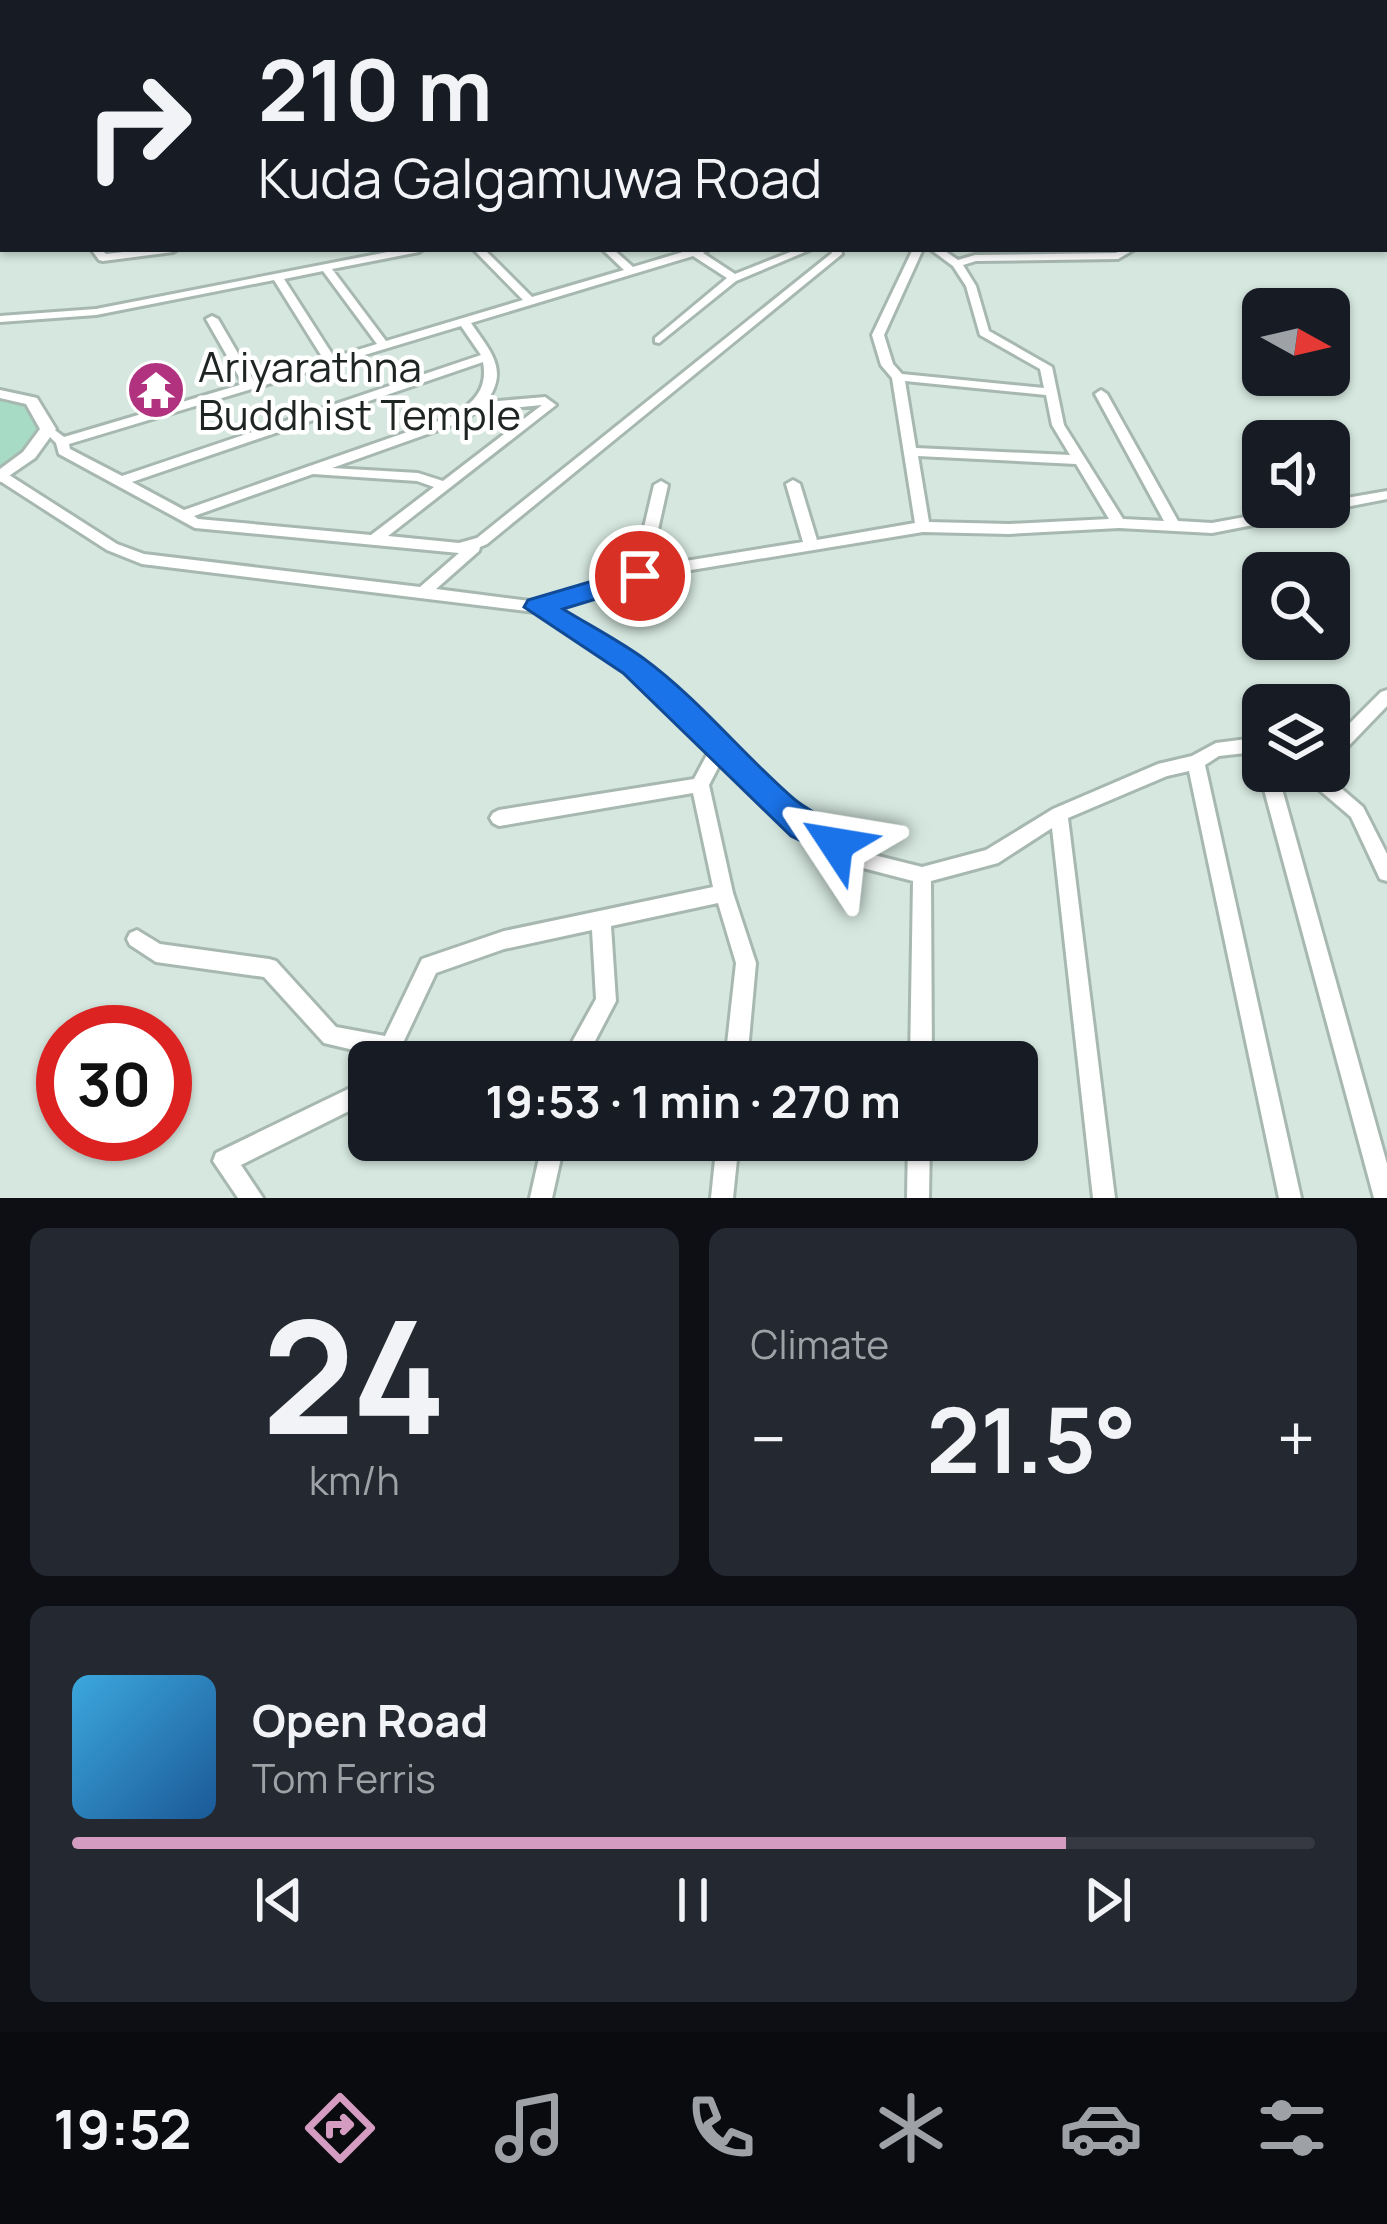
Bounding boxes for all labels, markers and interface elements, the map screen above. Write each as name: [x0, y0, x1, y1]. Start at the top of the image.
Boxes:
text: 210 m: [258, 31, 492, 146]
icon: right: [60, 48, 216, 204]
text: Kuda Galgamuwa Road: [258, 140, 822, 214]
north arrow: [1242, 288, 1350, 396]
map controls: [1242, 288, 1350, 792]
place label: Ariyarathna Buddhist Temple: [198, 337, 521, 443]
temple icon: Ariyarathna Buddhist Temple: [125, 359, 187, 421]
button: sound: [1242, 420, 1350, 528]
pin: [589, 525, 691, 627]
icon: arrive: [607, 543, 673, 609]
button: search: [1242, 552, 1350, 660]
button: layers: [1242, 684, 1350, 792]
position arrow: [773, 781, 899, 907]
speed limit sign: 30: [36, 1005, 192, 1161]
text: 19:53 · 1 min · 270 m: [485, 1070, 901, 1132]
text: 24: [262, 1268, 447, 1481]
text: Climate: [751, 1317, 889, 1371]
text: 21.5°: [927, 1377, 1137, 1500]
text: −: [751, 1393, 786, 1483]
text: +: [1277, 1393, 1315, 1483]
text: km/h: [309, 1453, 400, 1507]
text: Open Road: [252, 1689, 488, 1751]
text: Tom Ferris: [252, 1751, 436, 1805]
icon: previous: [246, 1867, 312, 1933]
icon: pause: [660, 1867, 726, 1933]
icon: next: [1075, 1867, 1141, 1933]
icon: directions: [298, 2086, 382, 2170]
icon: music: [488, 2086, 572, 2170]
icon: phone: [679, 2086, 763, 2170]
icon: climate: [869, 2086, 953, 2170]
icon: car: [1059, 2086, 1143, 2170]
icon: filters: [1250, 2086, 1334, 2170]
text: 19:52: [53, 2091, 191, 2165]

